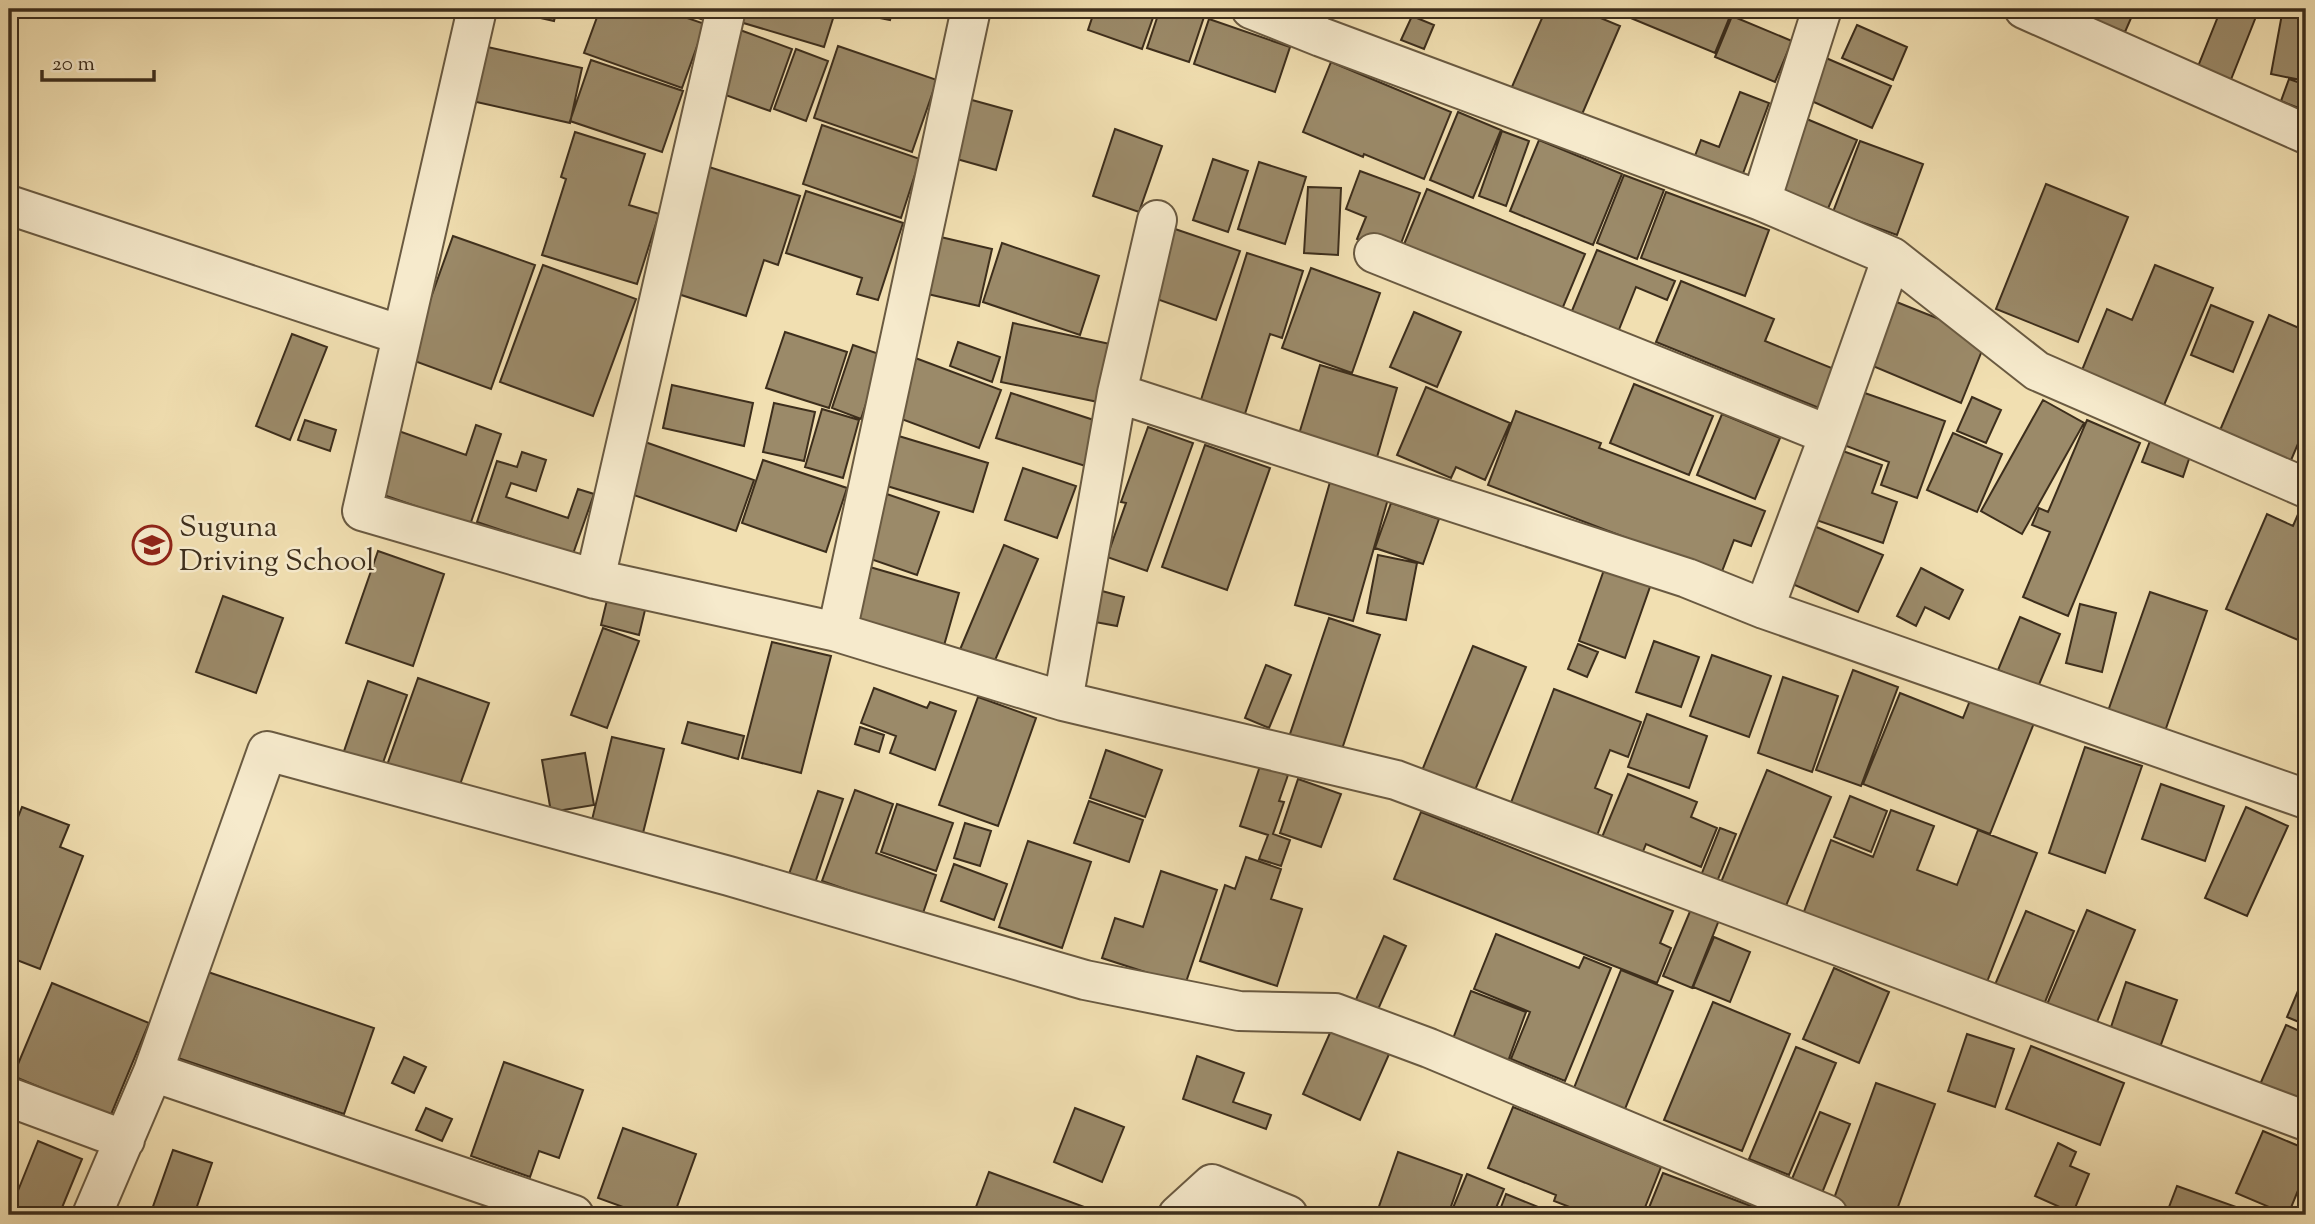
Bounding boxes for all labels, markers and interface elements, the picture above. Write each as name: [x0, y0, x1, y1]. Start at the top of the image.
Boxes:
scale bar: [42, 38, 154, 82]
text: 20 m: [52, 50, 95, 80]
place label: Suguna Driving School: [179, 507, 375, 584]
school or university icon: Suguna Driving School: [131, 524, 173, 566]

